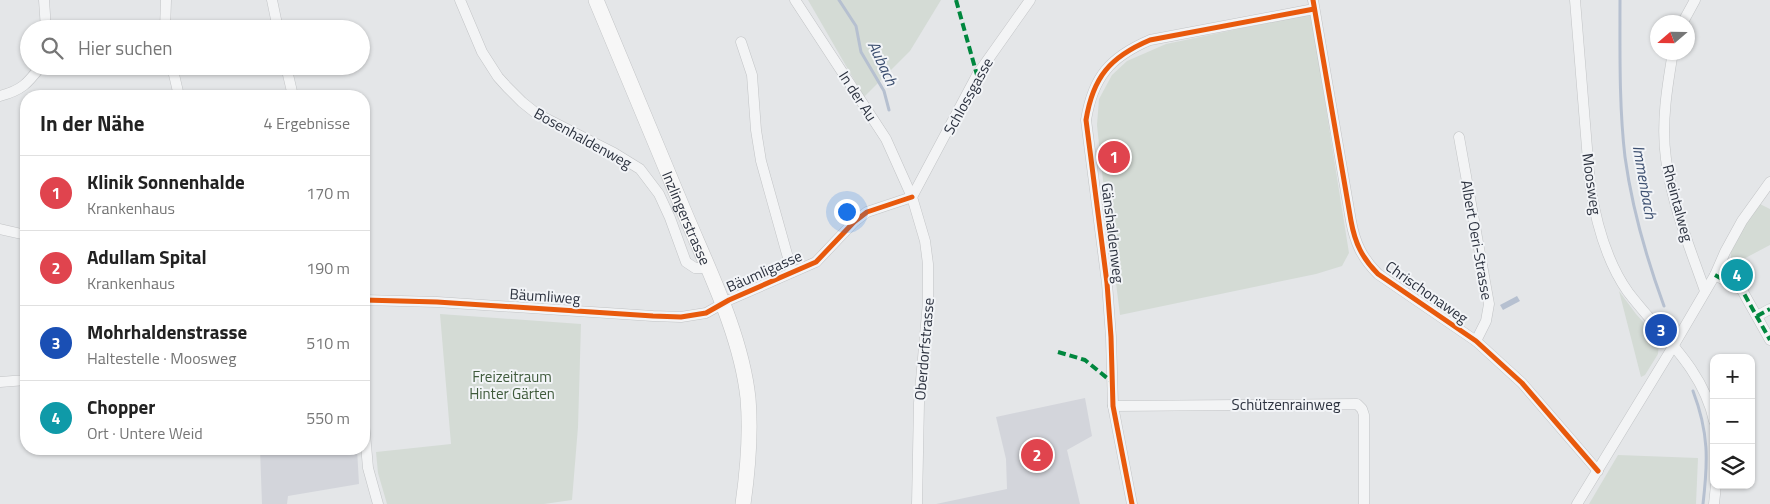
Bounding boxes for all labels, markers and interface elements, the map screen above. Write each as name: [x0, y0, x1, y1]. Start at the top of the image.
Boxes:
north arrow: [1650, 15, 1695, 60]
search box: [20, 20, 370, 75]
text: Hier suchen: [78, 33, 173, 62]
icon: search: [38, 34, 66, 62]
water label: Aubach: [862, 37, 904, 90]
street label: Schlossgasse: [937, 53, 999, 139]
street label: In der Au: [833, 66, 883, 126]
street label: Bosenhaldenweg: [530, 102, 636, 175]
text: In der Nähe: [40, 107, 145, 139]
text: 4 Ergebnisse: [263, 111, 350, 135]
pin: 1: [1098, 138, 1130, 176]
water label: Immenbach: [1627, 143, 1663, 222]
street label: Moosweg: [1576, 152, 1608, 217]
street label: Rheintalweg: [1657, 162, 1699, 244]
text: Klinik Sonnenhalde: [87, 167, 245, 196]
street label: Inzlingerstrasse: [657, 167, 717, 268]
street label: Albert Oeri-Strasse: [1455, 178, 1499, 302]
text: 1: [52, 181, 60, 205]
text: 170 m: [306, 181, 350, 205]
street label: Gänshaldenweg: [1095, 181, 1131, 285]
text: Krankenhaus: [87, 196, 175, 220]
your location: [834, 199, 860, 225]
text: Adullam Spital: [87, 242, 207, 271]
street label: Bäumligasse: [722, 244, 806, 298]
street label: Chrischonaweg: [1381, 255, 1473, 329]
text: 2: [52, 256, 60, 280]
text: 190 m: [306, 256, 350, 280]
pin: 4: [1721, 256, 1753, 294]
text: Krankenhaus: [87, 271, 175, 295]
street label: Bäumliweg: [509, 282, 581, 310]
street label: Oberdorfstrasse: [908, 297, 940, 401]
pin: 3: [1645, 311, 1677, 349]
text: Mohrhaldenstrasse: [87, 317, 247, 346]
text: 3: [52, 331, 60, 355]
text: 510 m: [306, 331, 350, 355]
text: Haltestelle · Moosweg: [87, 346, 236, 370]
map controls: [1710, 354, 1755, 489]
button: +: [1710, 354, 1755, 399]
park label: Freizeitraum Hinter Gärten: [469, 365, 555, 405]
text: Chopper: [87, 392, 155, 421]
street label: Schützenrainweg: [1232, 393, 1341, 416]
button: −: [1710, 399, 1755, 444]
text: 4: [52, 406, 60, 430]
text: 550 m: [306, 406, 350, 430]
text: Ort · Untere Weid: [87, 421, 203, 445]
pin: 2: [1021, 436, 1053, 474]
button: layers: [1710, 444, 1755, 489]

